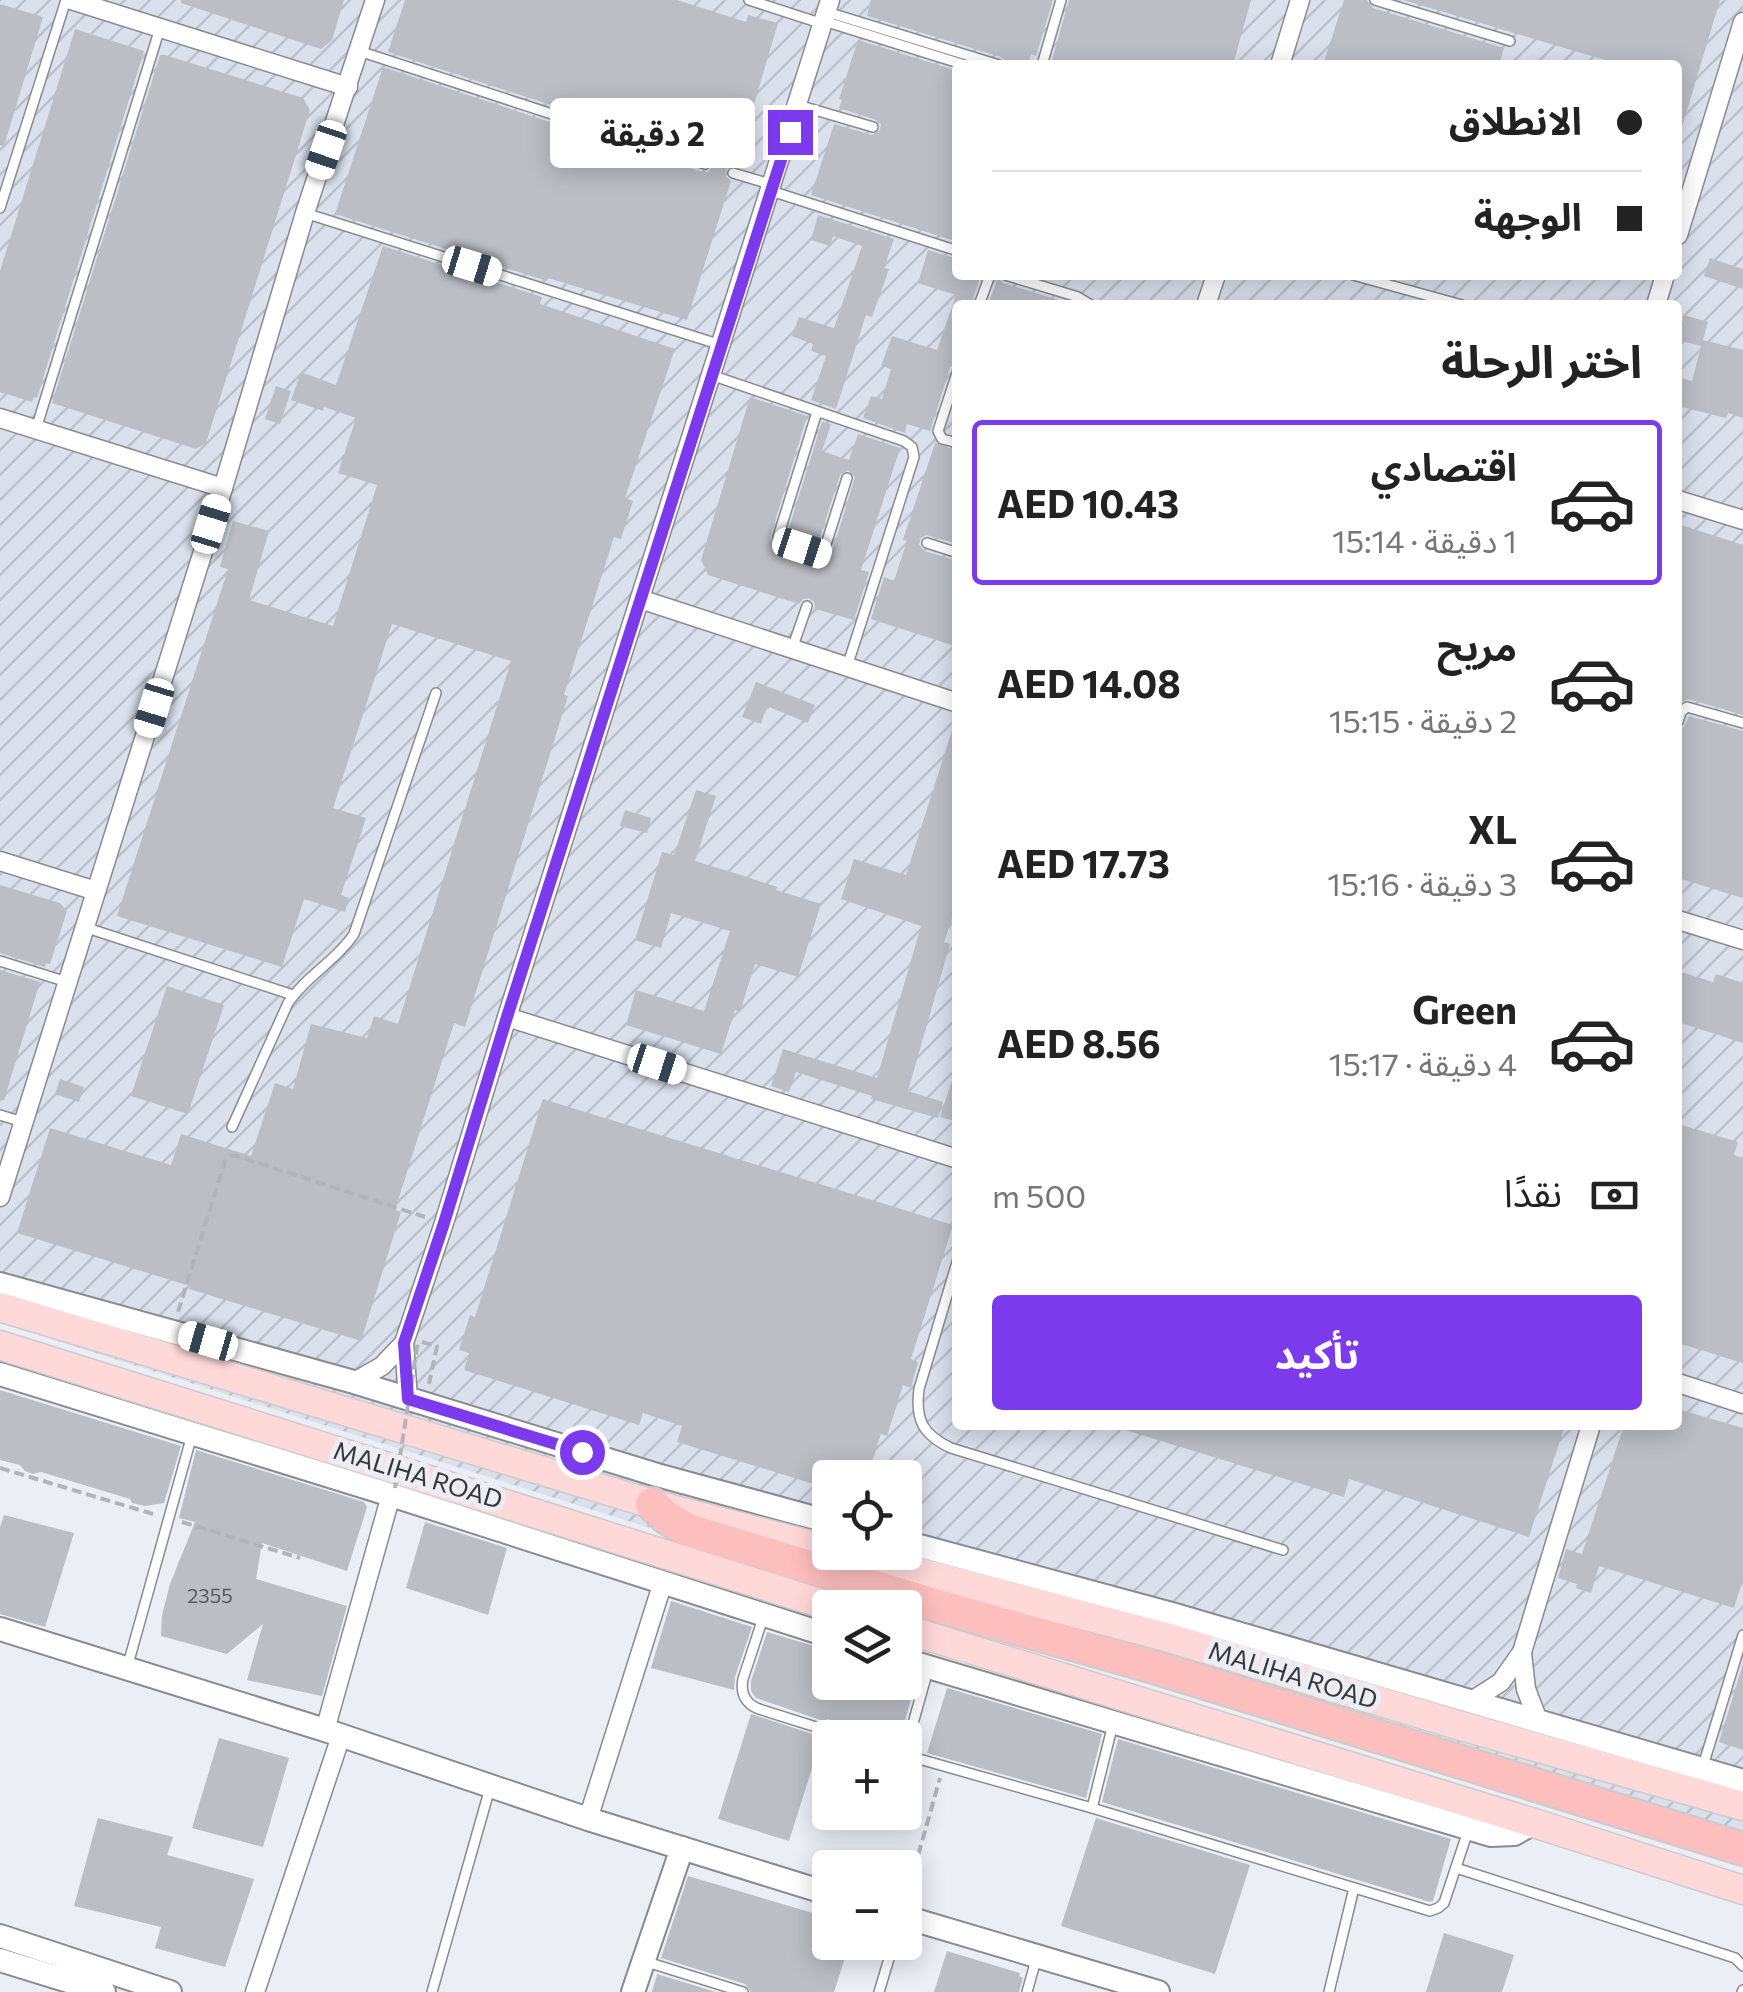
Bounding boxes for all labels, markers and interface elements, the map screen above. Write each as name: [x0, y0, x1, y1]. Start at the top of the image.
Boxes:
text: الانطلاق: [1449, 96, 1582, 143]
callout: 2 دقيقة: [550, 97, 755, 167]
route end: [768, 110, 813, 155]
text: 2 دقيقة: [600, 113, 705, 153]
car: [302, 117, 350, 183]
text: الوجهة: [1474, 192, 1582, 239]
car: [439, 243, 505, 289]
text: اختر الرحلة: [1441, 332, 1642, 387]
text: اقتصادي: [1371, 442, 1517, 489]
icon: car: [1547, 458, 1637, 548]
text: AED 10.43: [997, 479, 1179, 526]
car: [188, 491, 234, 557]
text: 1 دقيقة · 15:14: [1332, 520, 1517, 560]
car: [769, 524, 835, 572]
text: مريح: [1437, 622, 1517, 669]
icon: car: [1547, 638, 1637, 728]
text: AED 14.08: [997, 659, 1181, 706]
car: [131, 675, 177, 741]
text: 2 دقيقة · 15:15: [1329, 700, 1517, 740]
text: XL: [1468, 805, 1517, 852]
icon: car: [1547, 818, 1637, 908]
text: AED 17.73: [997, 839, 1170, 886]
text: 3 دقيقة · 15:16: [1327, 863, 1517, 903]
text: Green: [1412, 985, 1517, 1032]
icon: car: [1547, 998, 1637, 1088]
text: AED 8.56: [997, 1019, 1161, 1066]
car: [624, 1040, 690, 1088]
text: 4 دقيقة · 15:17: [1329, 1043, 1517, 1083]
text: نقدًا: [1504, 1168, 1562, 1215]
icon: cash: [1587, 1168, 1642, 1223]
text: 500 m: [992, 1175, 1086, 1215]
button: تأكيد: [992, 1295, 1642, 1410]
car: [175, 1318, 241, 1364]
route start: [560, 1430, 605, 1475]
street label: MALIHA ROAD: [330, 1434, 506, 1514]
map controls: [812, 1460, 922, 1960]
button: locate: [812, 1460, 922, 1570]
house number: 2355: [187, 1583, 233, 1607]
button: layers: [812, 1590, 922, 1700]
street label: MALIHA ROAD: [1205, 1634, 1381, 1714]
button: +: [812, 1720, 922, 1830]
button: −: [812, 1850, 922, 1960]

